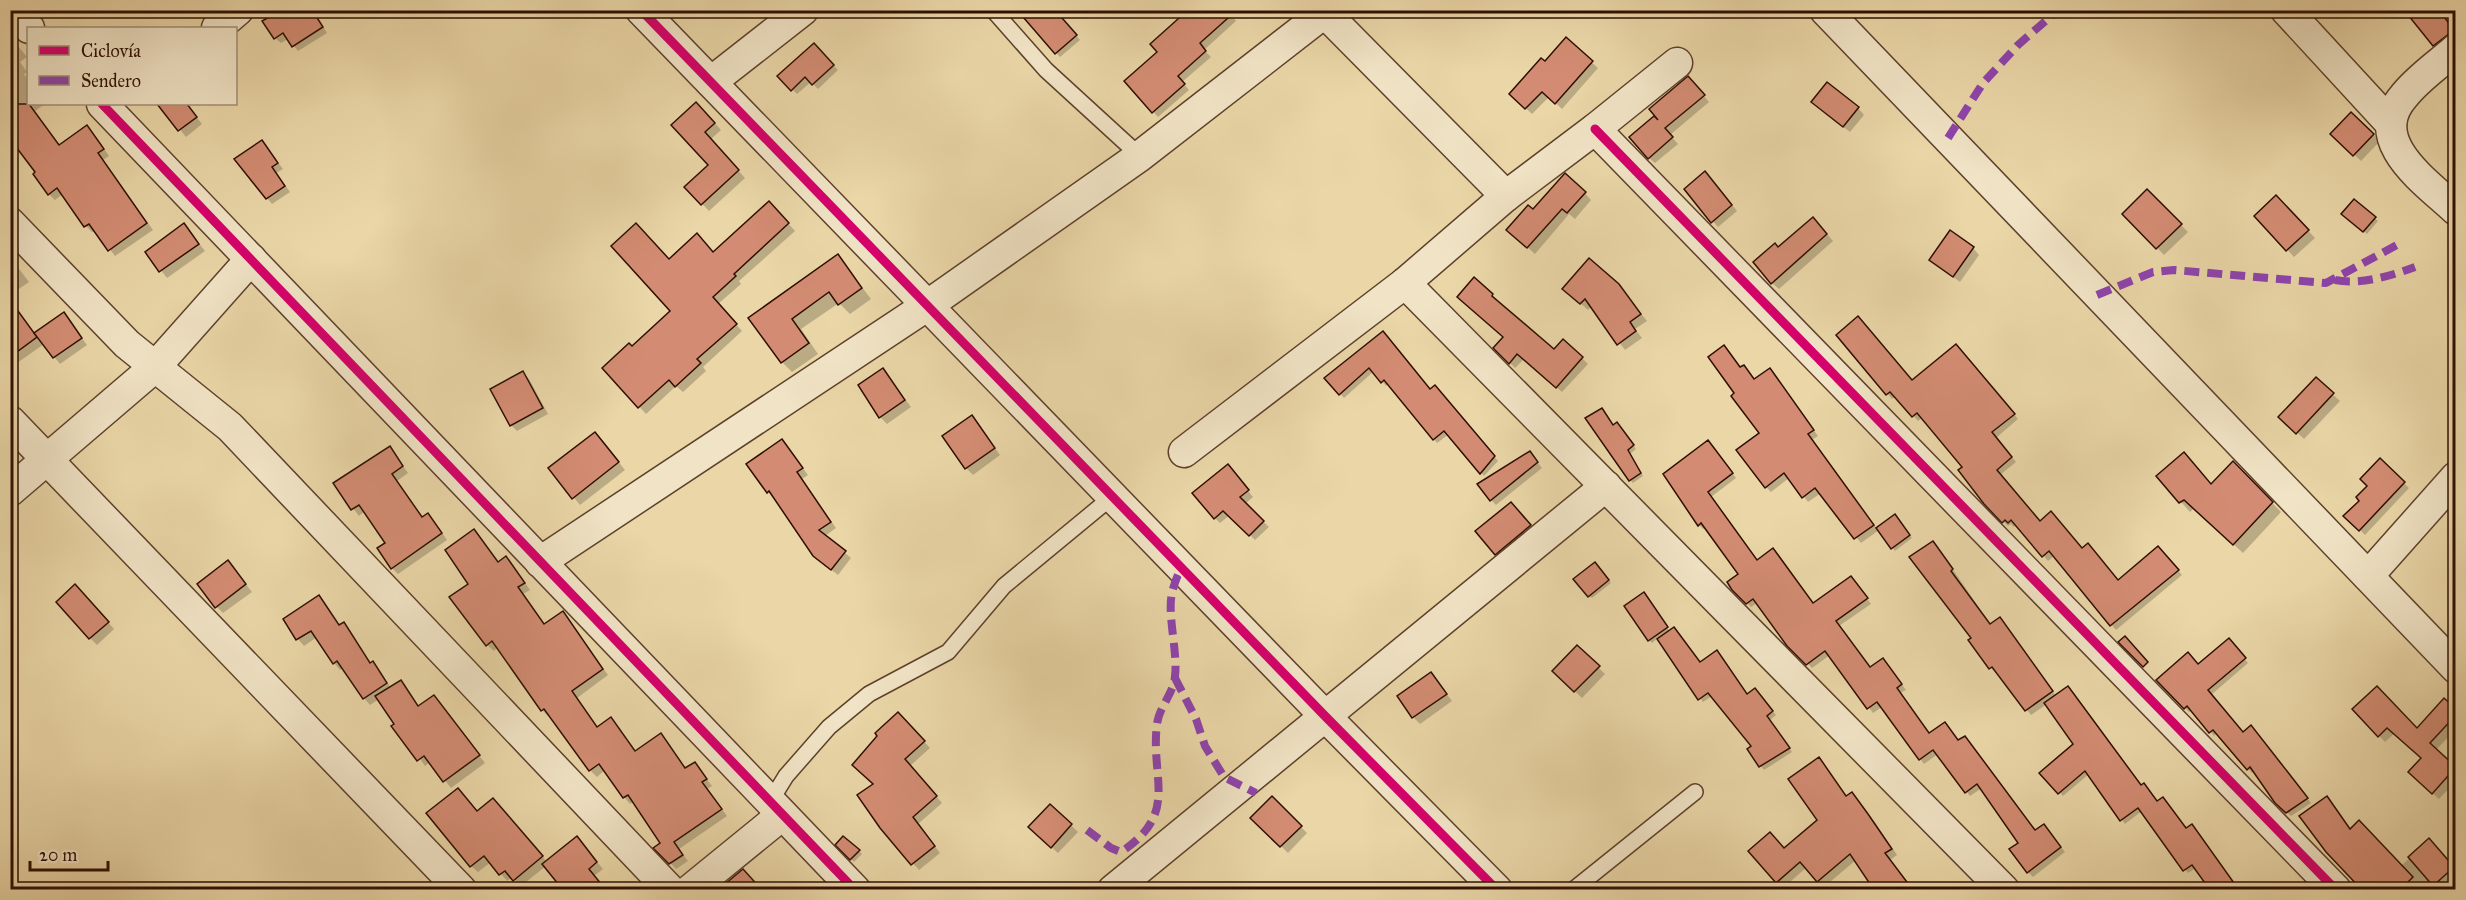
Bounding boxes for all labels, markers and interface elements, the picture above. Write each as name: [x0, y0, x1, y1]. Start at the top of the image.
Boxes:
legend: [27, 27, 237, 105]
text: Ciclovía: [81, 40, 141, 62]
text: Sendero: [81, 70, 141, 92]
scale bar: [30, 834, 108, 872]
text: 20 m: [39, 844, 77, 866]

